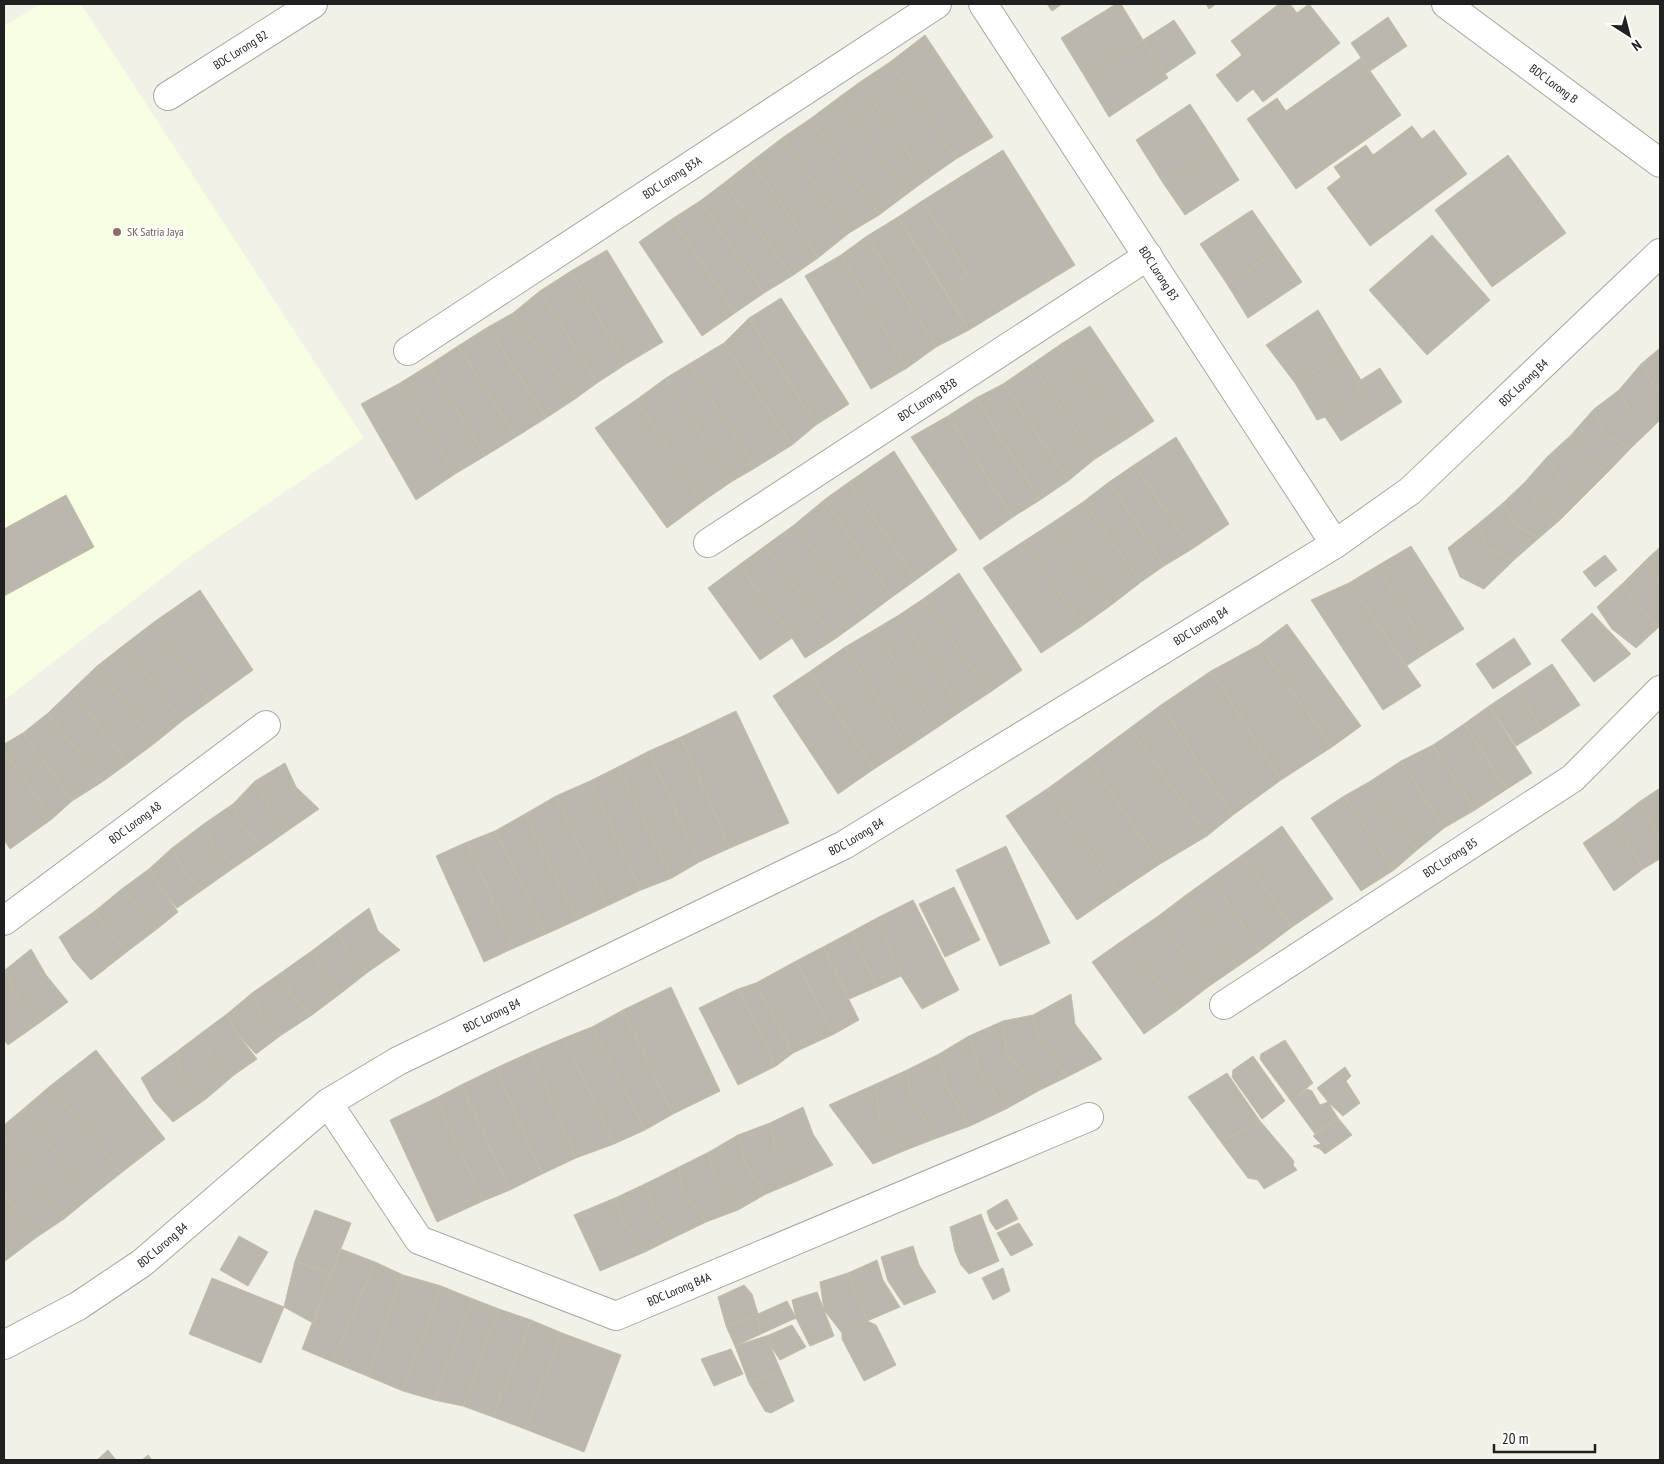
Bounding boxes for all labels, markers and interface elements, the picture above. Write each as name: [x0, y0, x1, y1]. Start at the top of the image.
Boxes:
north arrow: [1604, 10, 1654, 60]
street label: BDC Lorong B2: [210, 27, 270, 72]
text: N: [1628, 36, 1645, 55]
street label: BDC Lorong B: [1527, 61, 1581, 107]
street label: BDC Lorong B3A: [640, 152, 705, 202]
place label: SK Satria Jaya: [127, 224, 184, 239]
marker: SK Satria Jaya: [111, 226, 123, 238]
street label: BDC Lorong B3: [1136, 243, 1182, 303]
street label: BDC Lorong B4: [1496, 355, 1551, 409]
street label: BDC Lorong B3B: [895, 375, 960, 424]
street label: BDC Lorong B4: [1170, 603, 1232, 648]
street label: BDC Lorong A8: [106, 798, 164, 847]
street label: BDC Lorong B4: [826, 814, 887, 858]
street label: BDC Lorong B5: [1420, 834, 1480, 881]
street label: BDC Lorong B4: [461, 995, 523, 1035]
street label: BDC Lorong B4: [134, 1219, 191, 1271]
street label: BDC Lorong B4A: [645, 1269, 713, 1309]
scale bar: [1494, 1422, 1595, 1454]
text: 20 m: [1502, 1429, 1528, 1448]

